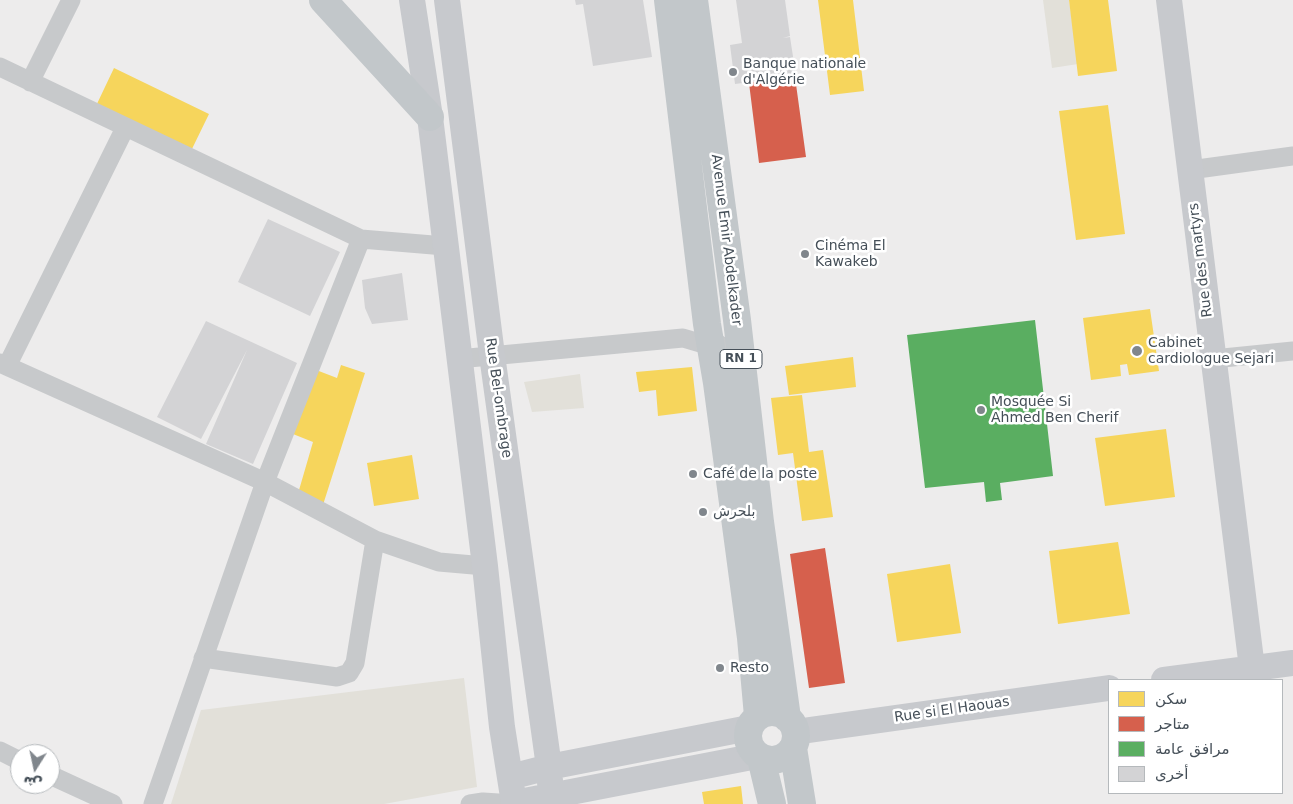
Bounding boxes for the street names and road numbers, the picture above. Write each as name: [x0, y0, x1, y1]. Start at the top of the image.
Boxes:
street label: Avenue Emir Abdelkader: [707, 153, 745, 327]
street label: Rue des martyrs: [1186, 202, 1216, 318]
street label: Rue Bel-ombrage: [481, 337, 515, 459]
road number: RN 1: [720, 349, 762, 368]
street label: Rue si El Haouas: [893, 694, 1011, 726]

